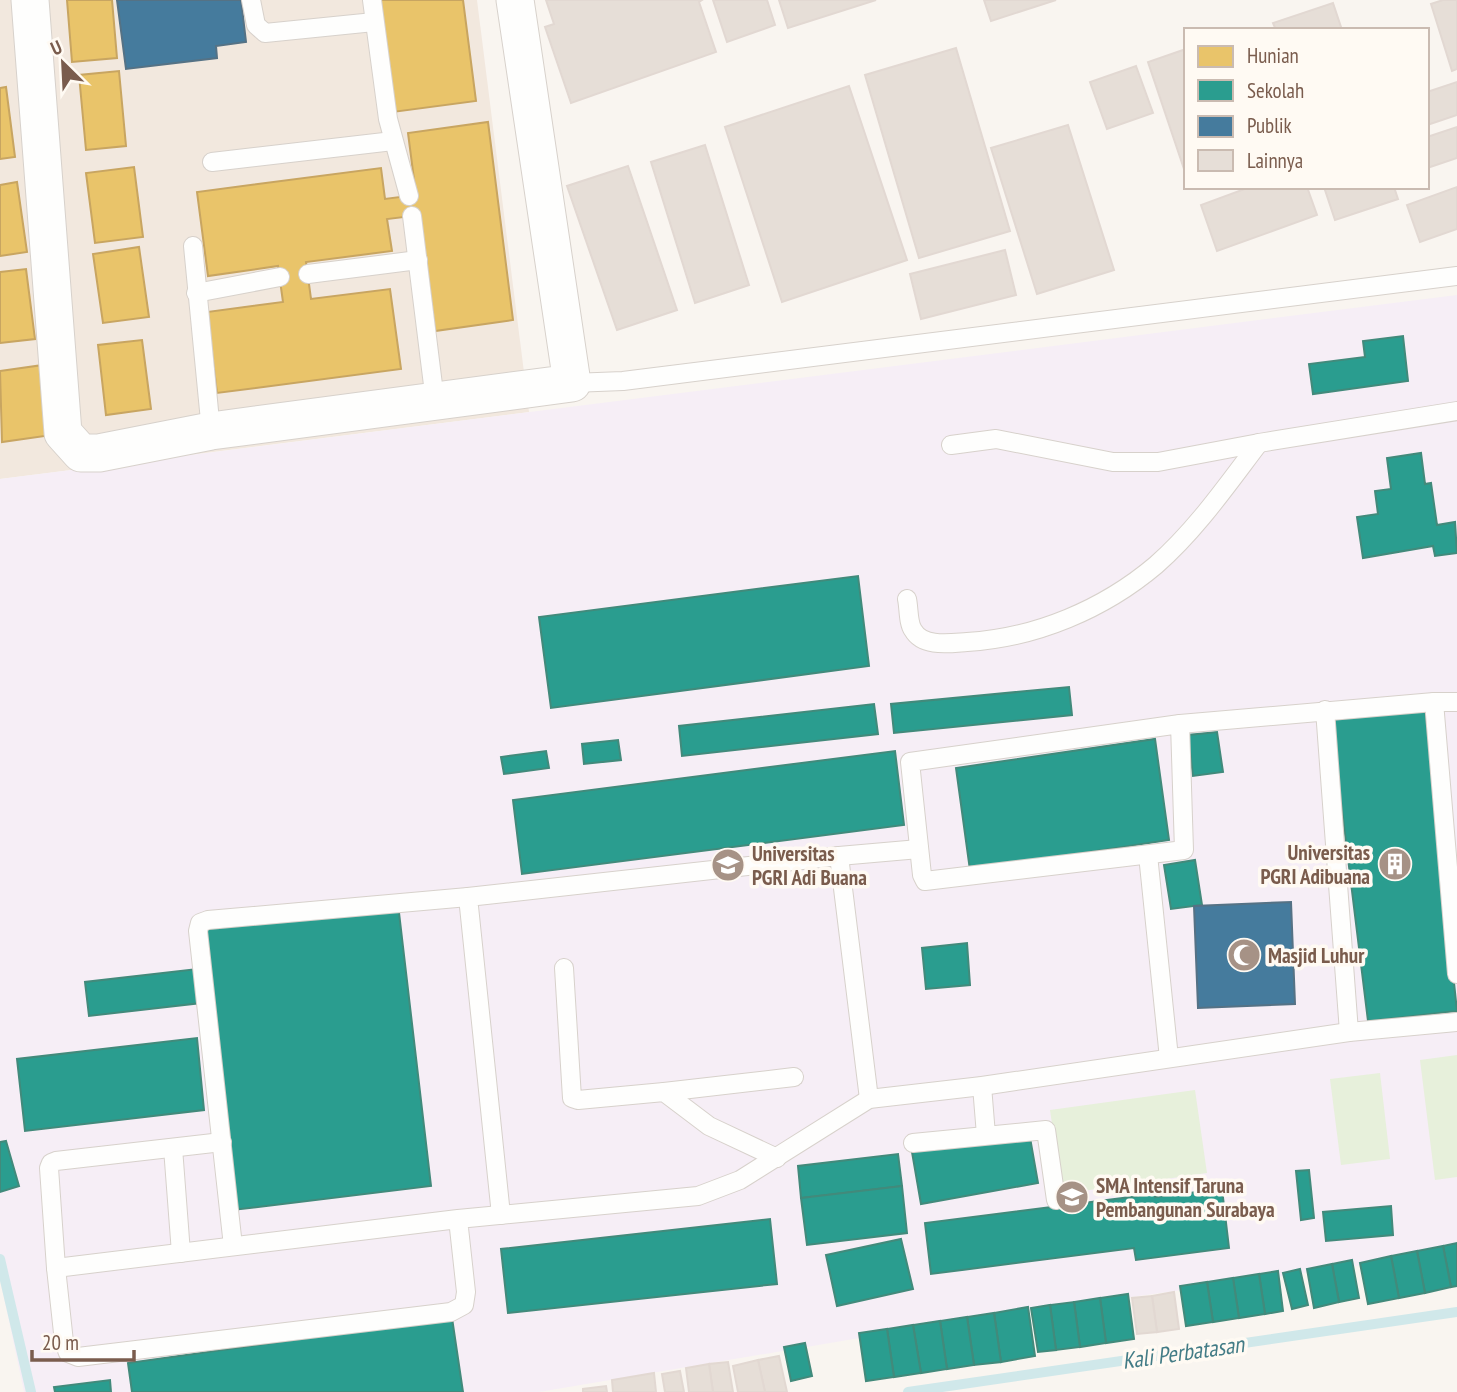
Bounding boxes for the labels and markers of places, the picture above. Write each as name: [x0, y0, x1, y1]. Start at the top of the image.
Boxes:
place label: Universitas PGRI Adibuana: [1260, 839, 1370, 890]
place label: Universitas PGRI Adi Buana: [752, 840, 867, 891]
building icon: Universitas PGRI Adibuana: [1376, 845, 1414, 883]
school or university icon: Universitas PGRI Adi Buana: [709, 846, 747, 884]
mosque icon: Masjid Luhur: [1225, 936, 1263, 974]
place label: Masjid Luhur: [1268, 942, 1365, 969]
place label: SMA Intensif Taruna Pembangunan Surabaya: [1096, 1172, 1275, 1223]
school or university icon: SMA Intensif Taruna Pembangunan Surabaya: [1053, 1178, 1091, 1216]

